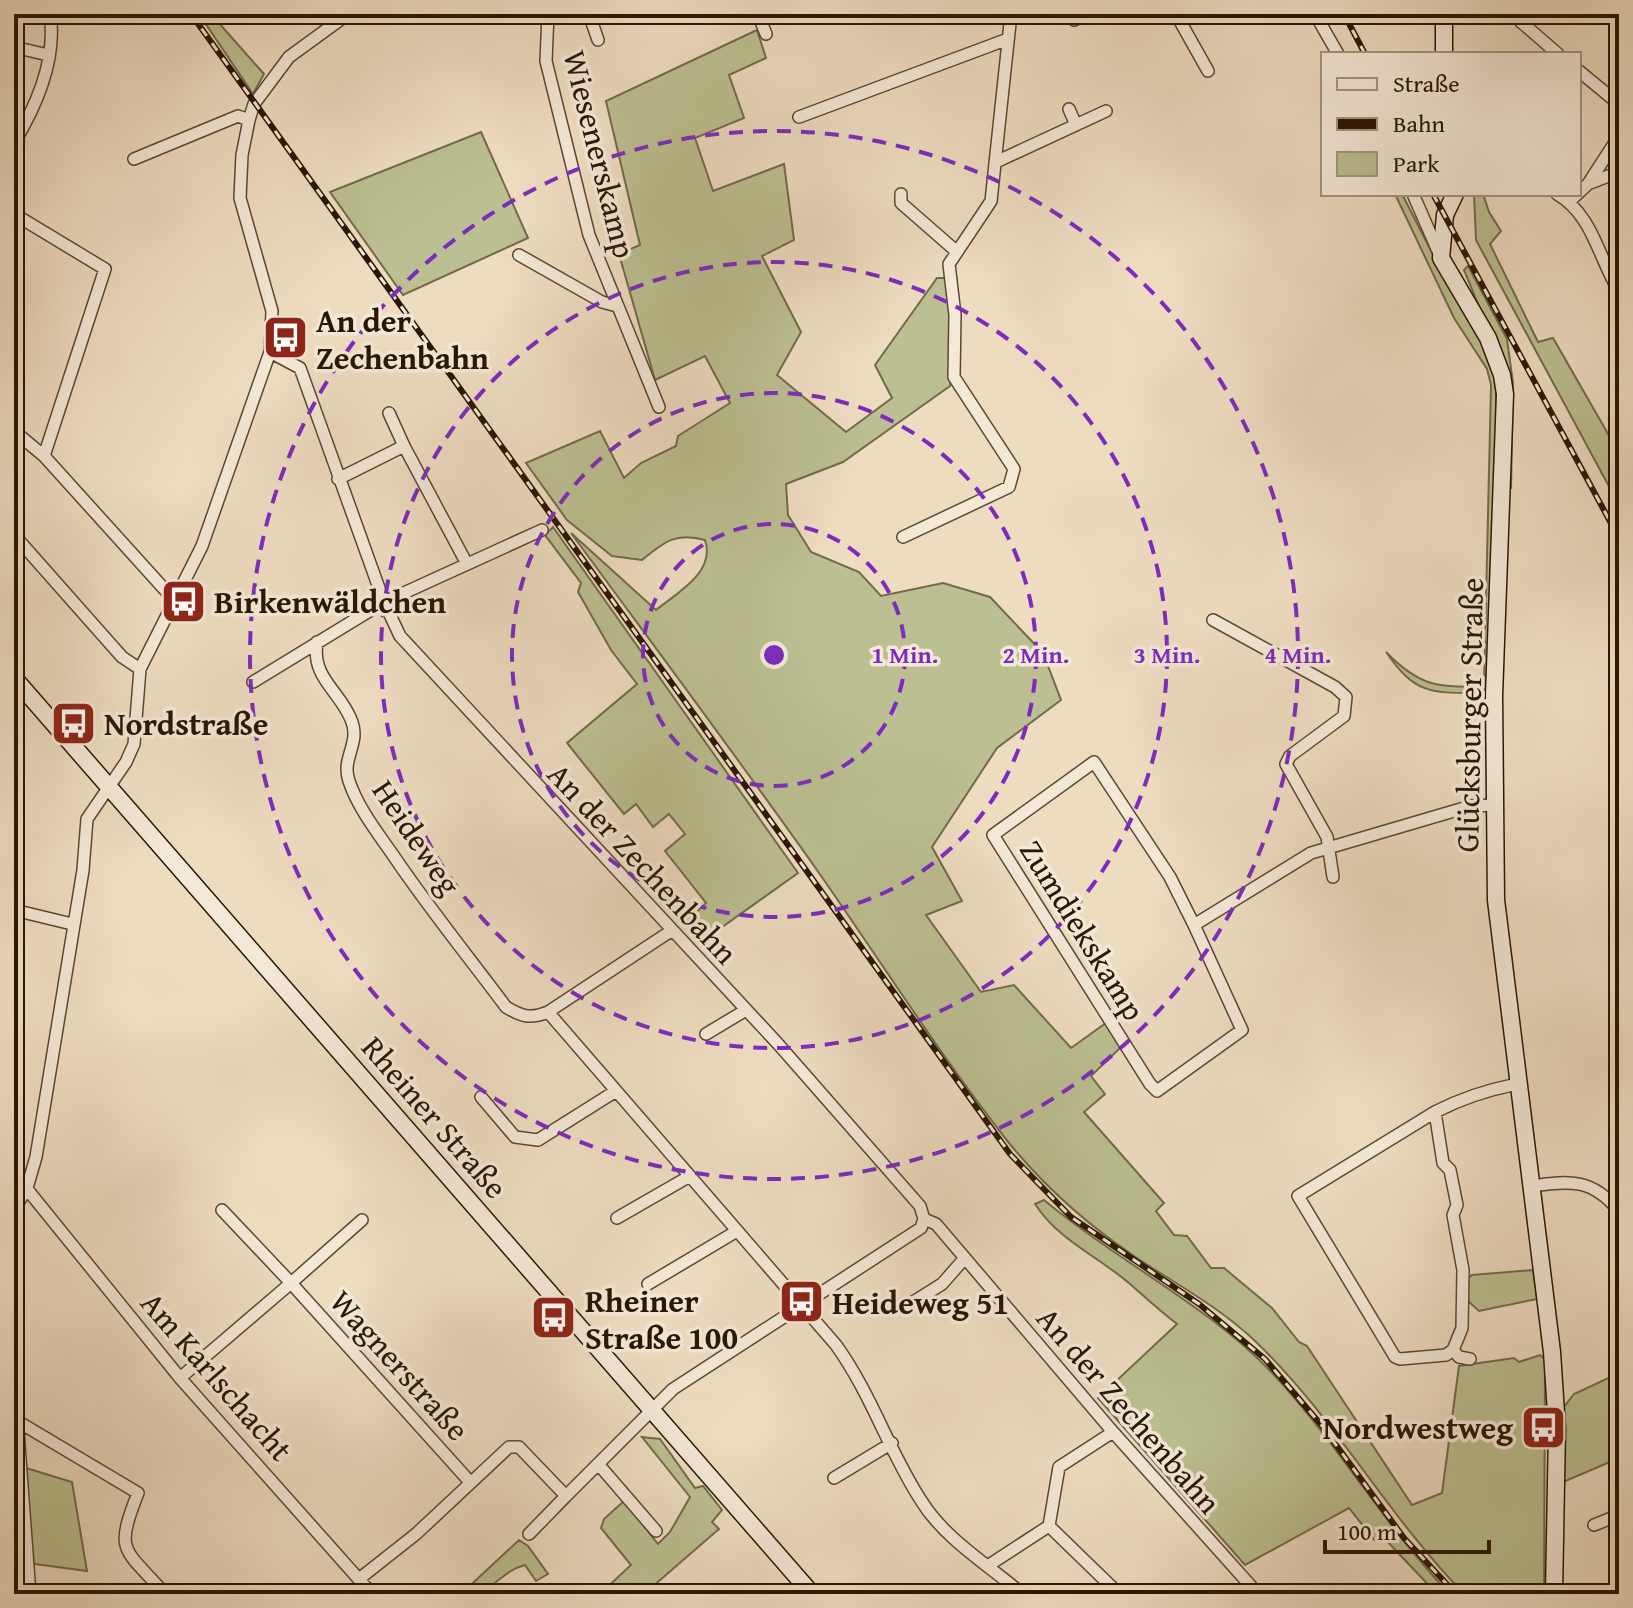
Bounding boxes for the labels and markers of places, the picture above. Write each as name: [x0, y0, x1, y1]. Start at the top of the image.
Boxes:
place label: An der Zechenbahn: [316, 297, 489, 381]
bus stop icon: An der Zechenbahn: [261, 314, 309, 362]
bus stop icon: Birkenwäldchen: [159, 577, 207, 625]
place label: Birkenwäldchen: [214, 578, 446, 625]
centre of rings: [760, 641, 788, 669]
bus stop icon: Nordstraße: [49, 699, 97, 747]
place label: Nordstraße: [104, 700, 268, 747]
place label: Rheiner Straße 100: [585, 1277, 738, 1361]
bus stop icon: Heideweg 51: [777, 1278, 825, 1326]
place label: Heideweg 51: [832, 1279, 1009, 1326]
bus stop icon: Rheiner Straße 100: [530, 1294, 578, 1342]
bus stop icon: Nordwestweg: [1520, 1403, 1568, 1451]
place label: Nordwestweg: [1323, 1404, 1513, 1451]

